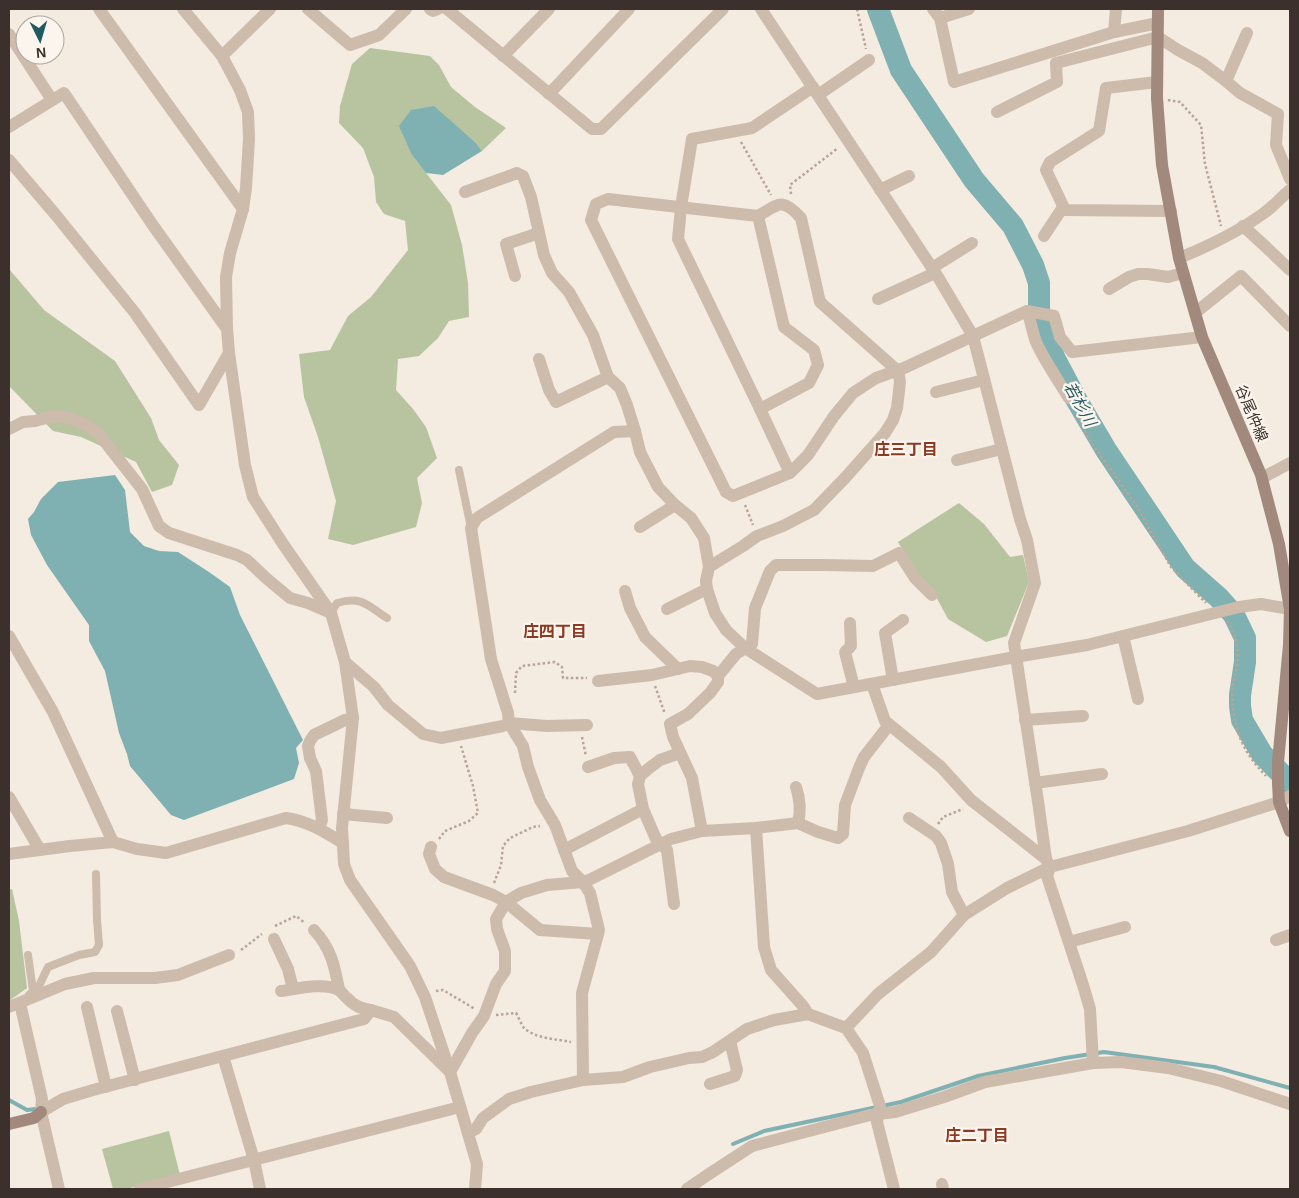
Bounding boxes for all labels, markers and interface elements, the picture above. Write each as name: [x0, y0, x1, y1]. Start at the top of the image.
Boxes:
north arrow: [15, 15, 65, 65]
text: N: [35, 45, 47, 61]
water label: 若杉川: [1061, 379, 1100, 431]
street label: 谷尾仲線: [1232, 382, 1272, 444]
district label: 庄三丁目: [874, 441, 938, 458]
district label: 庄四丁目: [523, 623, 587, 640]
district label: 庄二丁目: [945, 1127, 1009, 1144]

